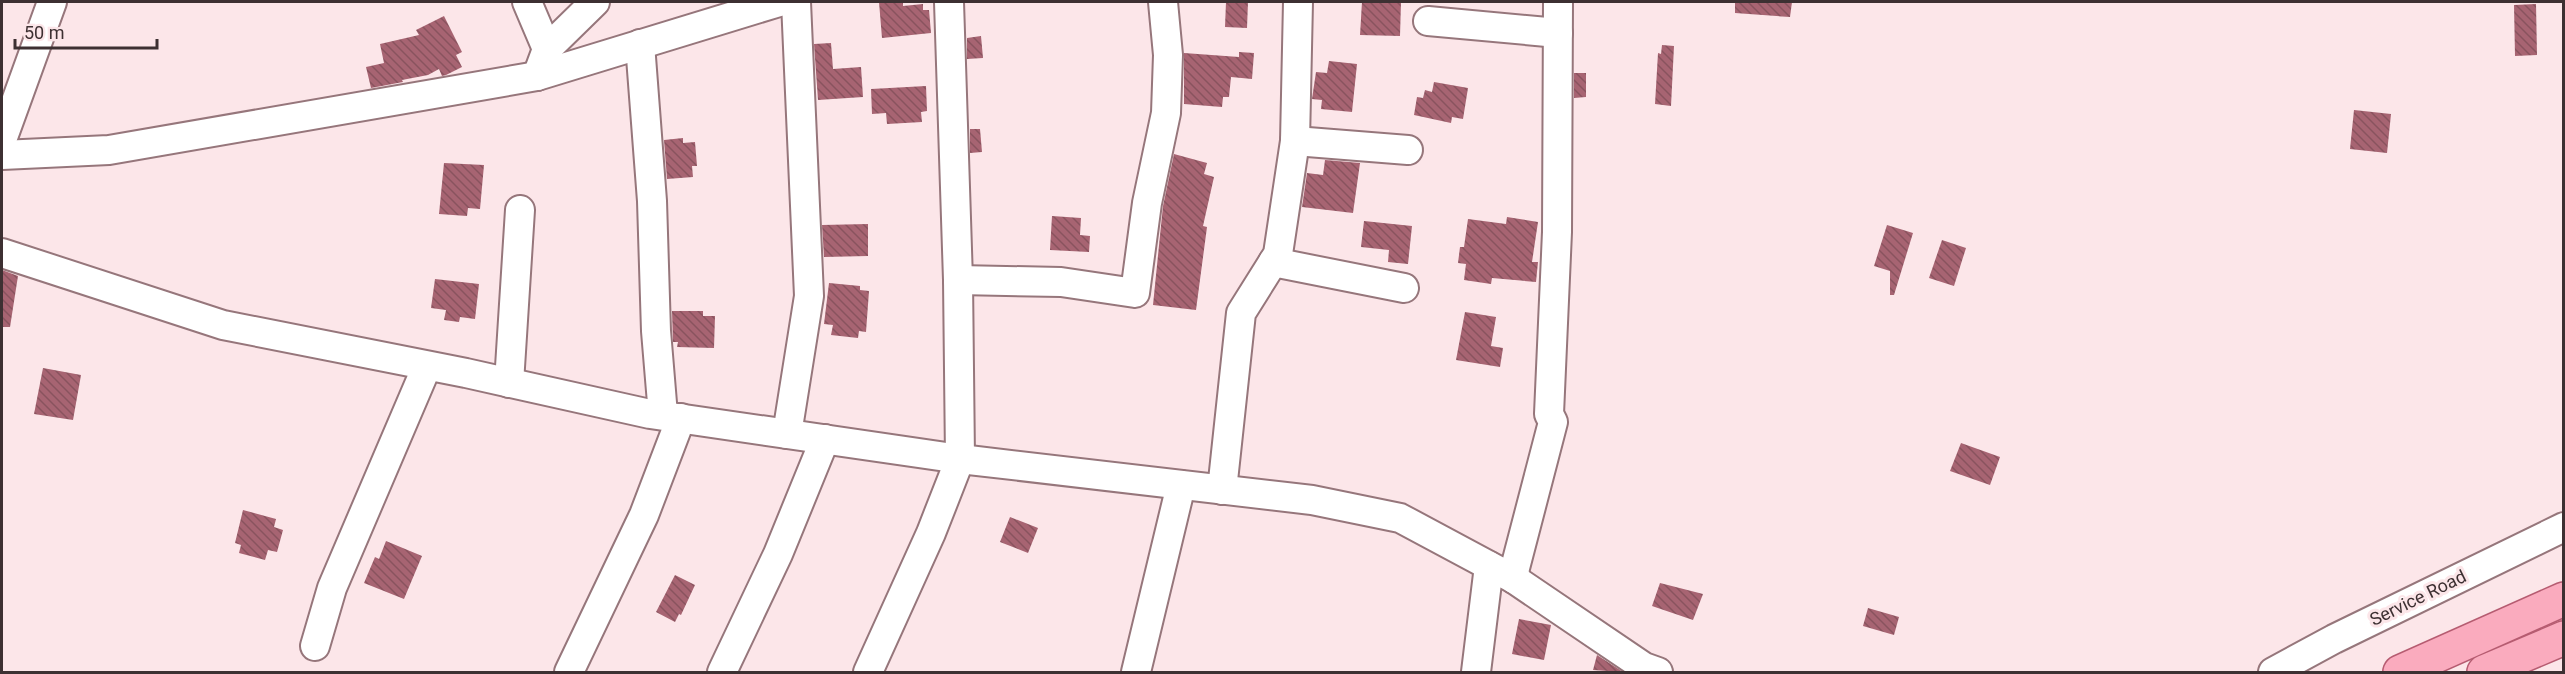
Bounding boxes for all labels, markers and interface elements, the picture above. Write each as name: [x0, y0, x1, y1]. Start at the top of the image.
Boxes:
scale bar: [15, 12, 158, 50]
text: 50 m: [24, 22, 64, 43]
street label: Service Road: [2366, 565, 2469, 630]

